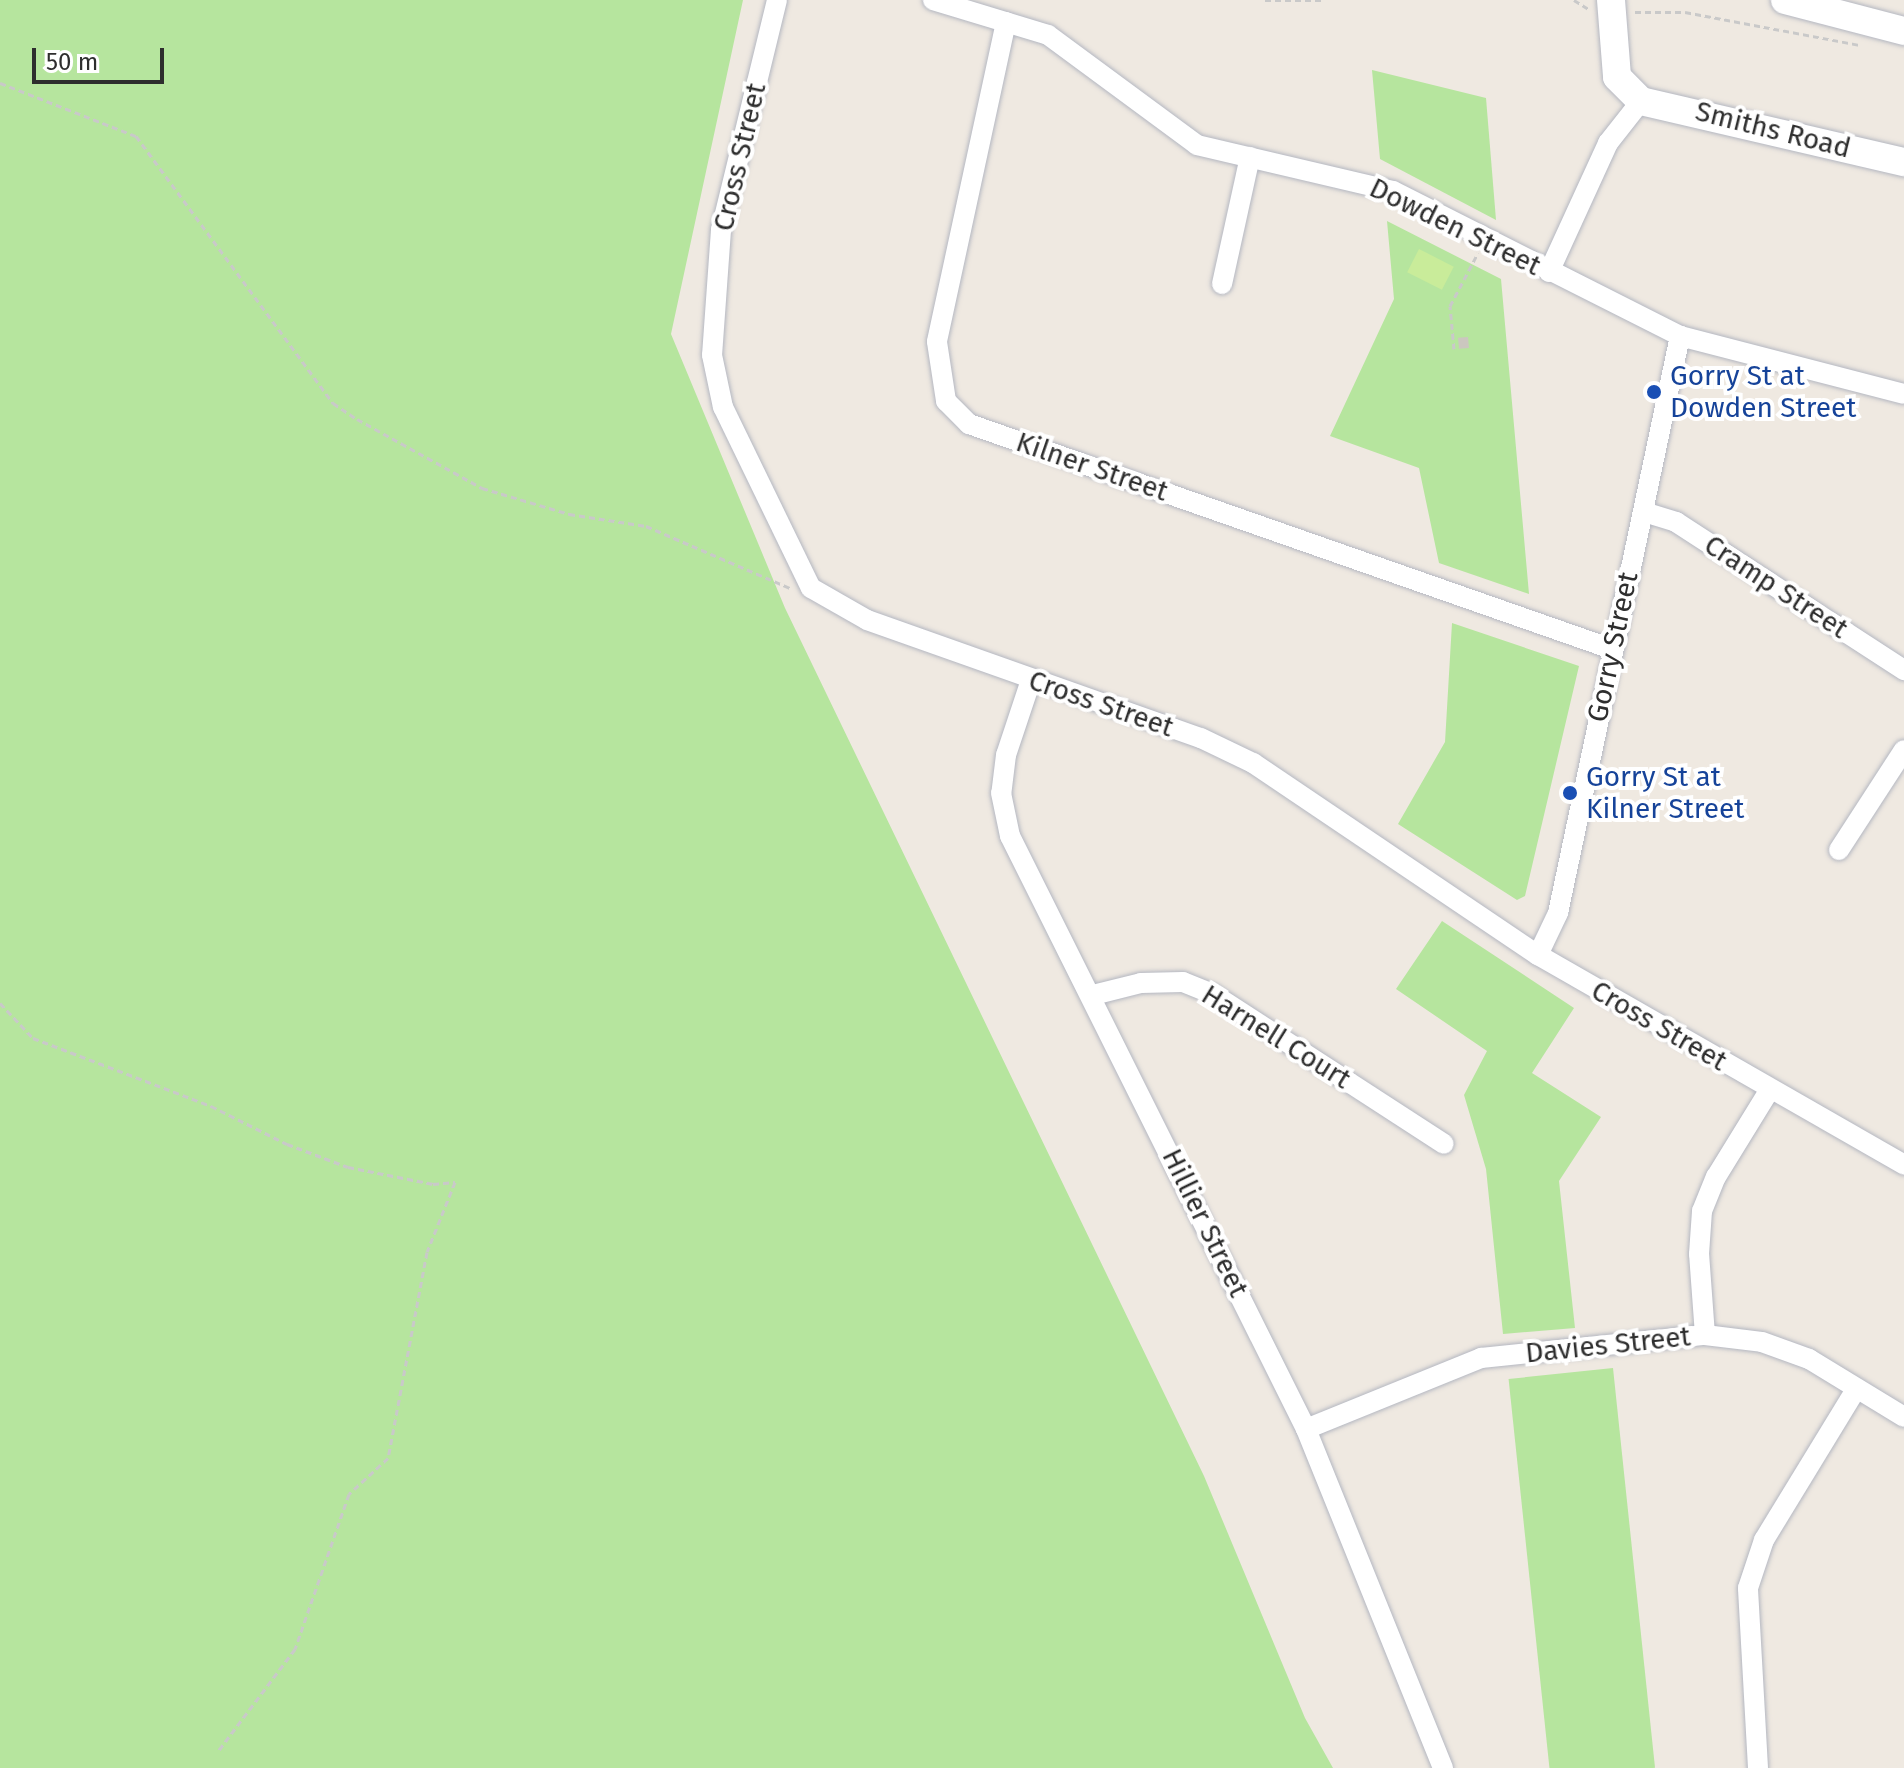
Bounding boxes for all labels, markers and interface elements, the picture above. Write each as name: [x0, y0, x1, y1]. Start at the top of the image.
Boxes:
scale bar: [36, 32, 168, 82]
text: 50 m: [46, 48, 98, 76]
street label: Cross Street: [707, 80, 773, 234]
street label: Smiths Road: [1692, 94, 1854, 166]
street label: Dowden Street: [1364, 171, 1546, 283]
place label: Gorry St at Dowden Street: [1670, 359, 1856, 425]
marker: Gorry St at Dowden Street: [1645, 383, 1663, 401]
street label: Kilner Street: [1012, 425, 1172, 509]
street label: Cramp Street: [1698, 528, 1854, 646]
street label: Gorry Street: [1581, 569, 1645, 725]
street label: Cross Street: [1024, 664, 1178, 744]
place label: Gorry St at Kilner Street: [1586, 760, 1744, 826]
marker: Gorry St at Kilner Street: [1561, 784, 1579, 802]
street label: Cross Street: [1585, 974, 1733, 1078]
street label: Harnell Court: [1195, 978, 1357, 1096]
street label: Hillier Street: [1155, 1143, 1255, 1303]
street label: Davies Street: [1524, 1320, 1692, 1370]

